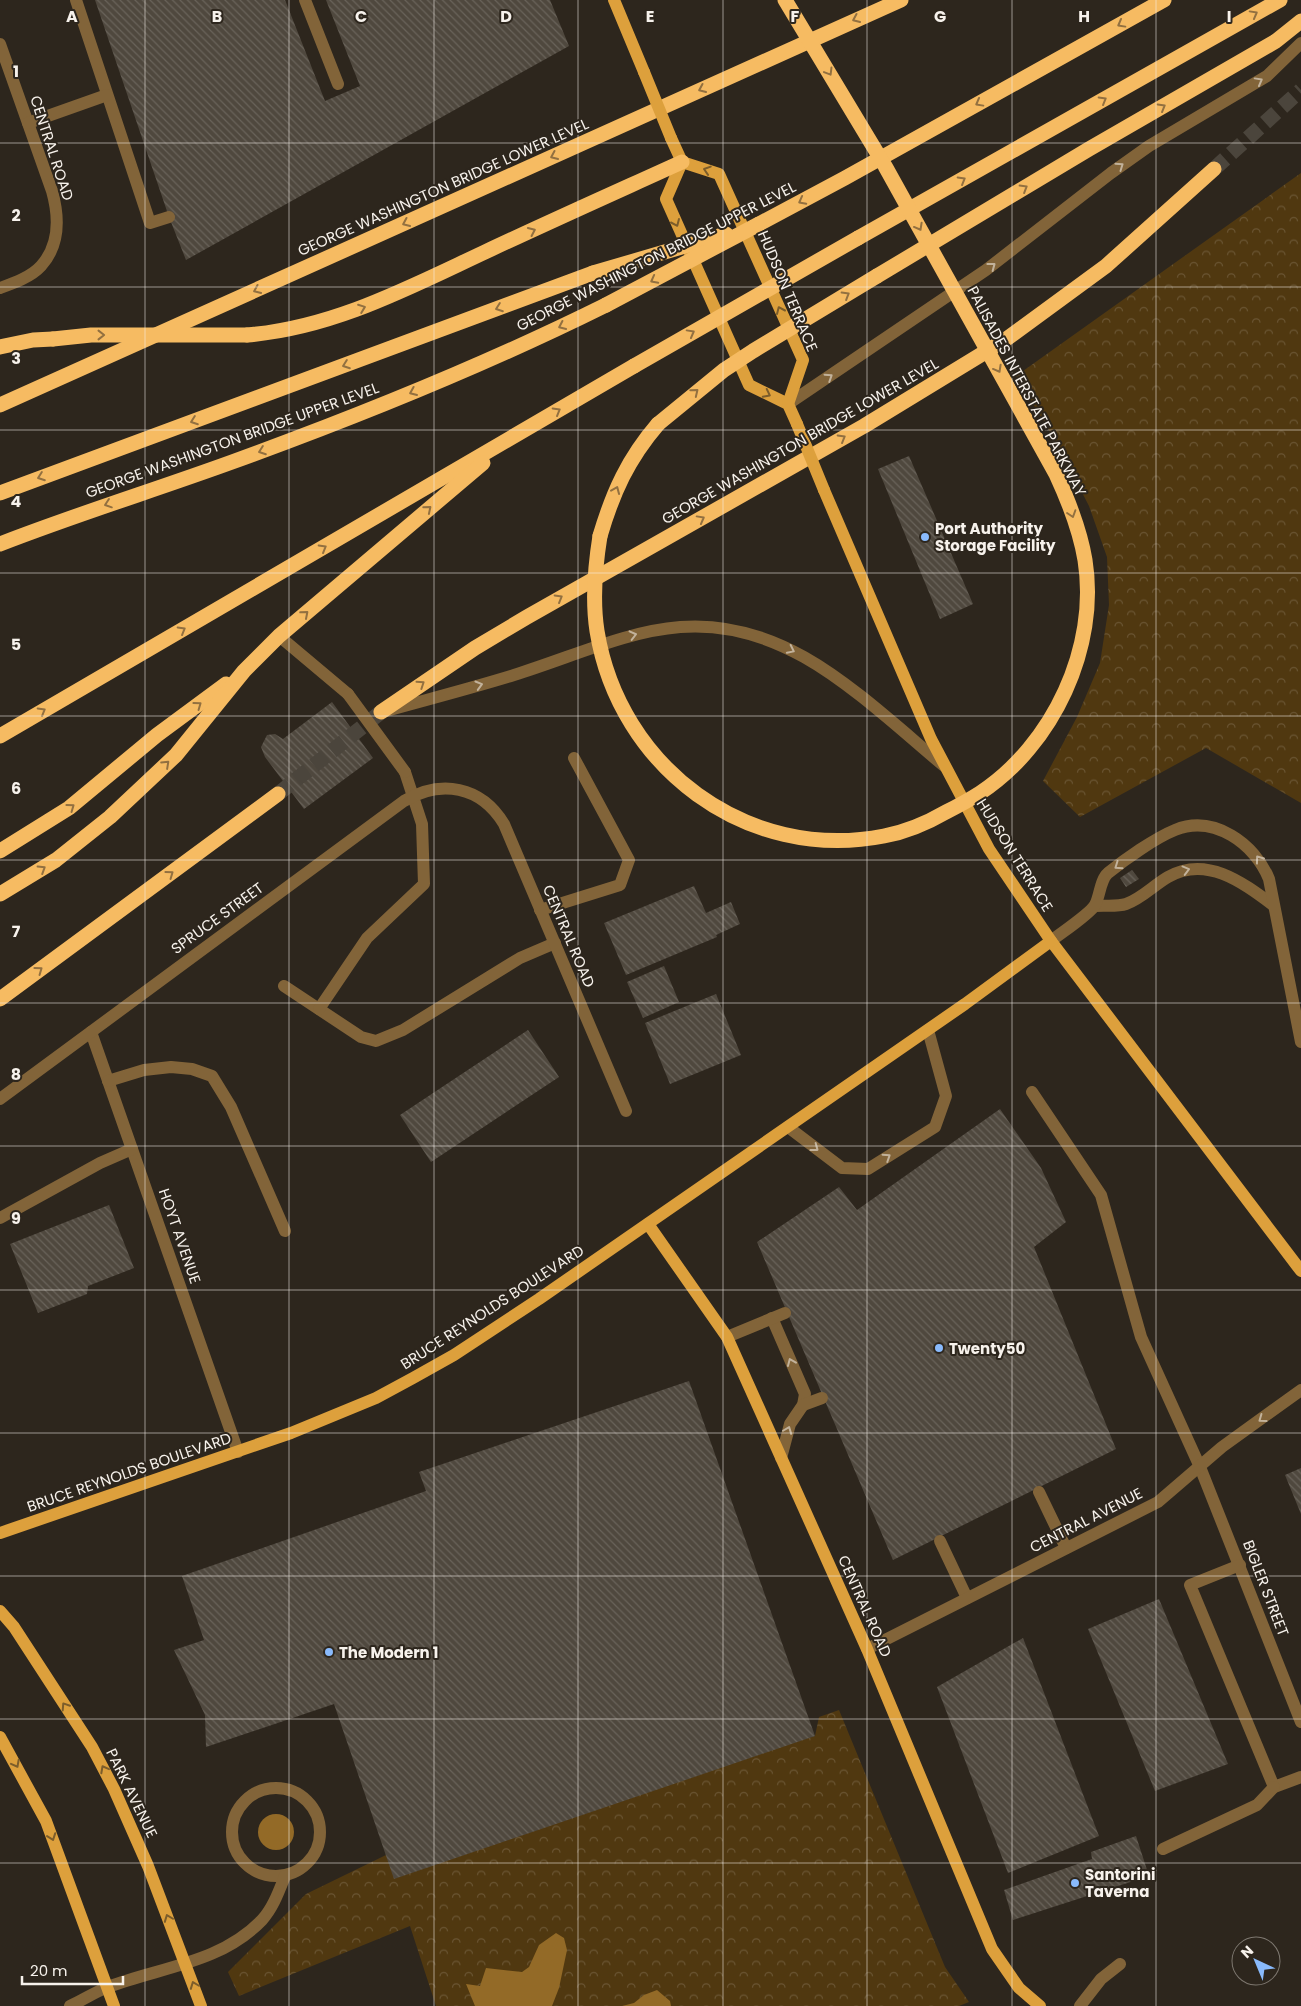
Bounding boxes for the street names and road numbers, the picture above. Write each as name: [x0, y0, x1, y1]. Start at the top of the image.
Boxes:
street label: CENTRAL ROAD: [25, 93, 79, 203]
street label: GEORGE WASHINGTON BRIDGE LOWER LEVEL: [294, 113, 592, 261]
street label: GEORGE WASHINGTON BRIDGE UPPER LEVEL: [513, 176, 800, 336]
street label: HUDSON TERRACE: [753, 227, 823, 355]
street label: PALISADES INTERSTATE PARKWAY: [962, 282, 1092, 500]
street label: GEORGE WASHINGTON BRIDGE LOWER LEVEL: [658, 353, 943, 529]
street label: GEORGE WASHINGTON BRIDGE UPPER LEVEL: [82, 377, 382, 503]
street label: HUDSON TERRACE: [972, 794, 1058, 916]
street label: SPRUCE STREET: [167, 877, 267, 959]
street label: CENTRAL ROAD: [538, 882, 600, 990]
street label: HOYT AVENUE: [154, 1186, 206, 1286]
street label: BRUCE REYNOLDS BOULEVARD: [396, 1240, 588, 1374]
street label: BRUCE REYNOLDS BOULEVARD: [24, 1427, 234, 1517]
street label: CENTRAL AVENUE: [1026, 1483, 1146, 1557]
street label: BIGLER STREET: [1238, 1537, 1294, 1639]
street label: CENTRAL ROAD: [833, 1552, 897, 1660]
street label: PARK AVENUE: [101, 1745, 163, 1841]

